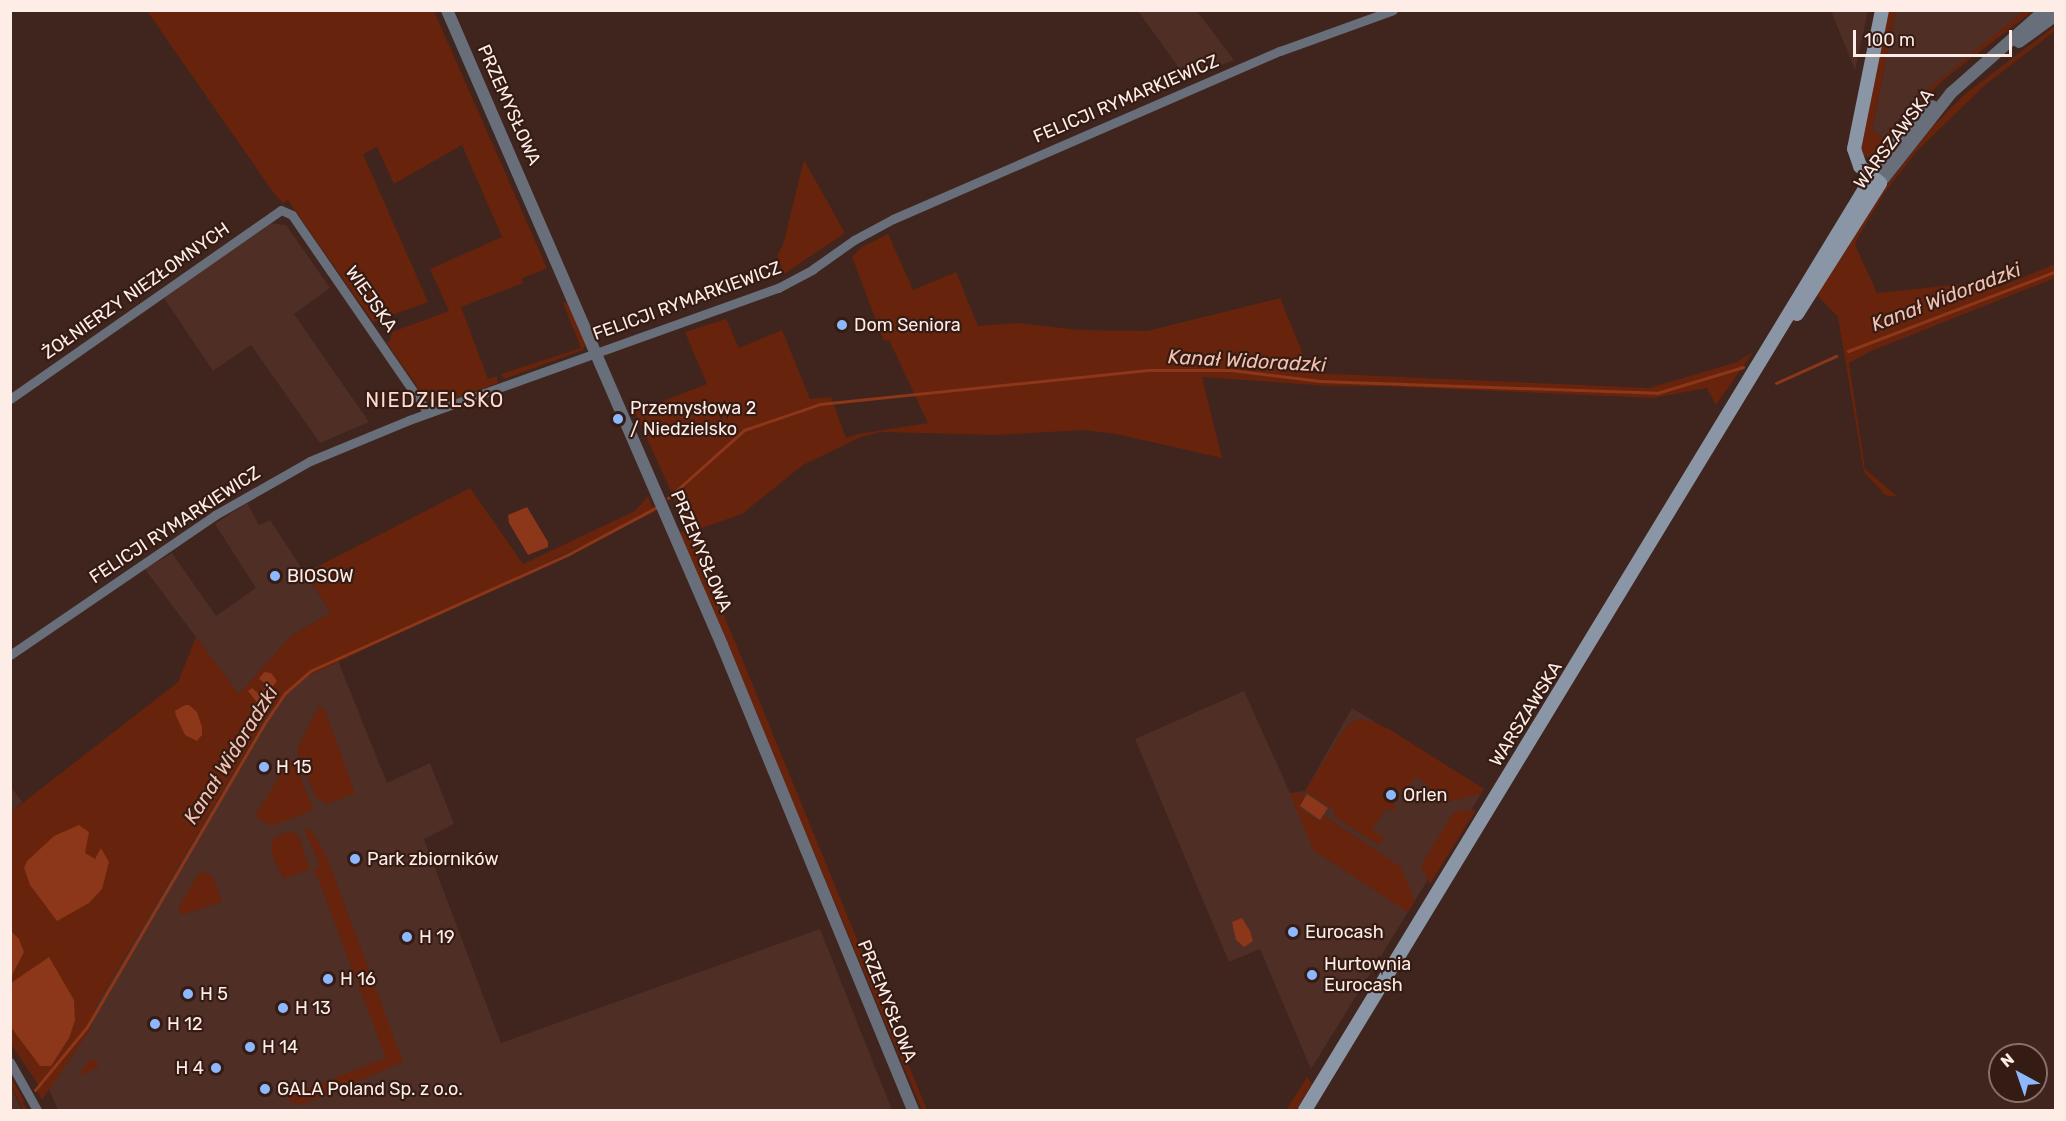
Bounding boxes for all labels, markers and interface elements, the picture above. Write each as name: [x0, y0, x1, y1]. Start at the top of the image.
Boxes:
scale bar: [1856, 18, 2015, 56]
text: 100 m: [1864, 29, 1915, 51]
street label: PRZEMYSŁOWA: [473, 41, 545, 169]
street label: FELICJI RYMARKIEWICZ: [1030, 50, 1222, 148]
street label: WARSZAWSKA: [1849, 85, 1939, 193]
street label: ŻOŁNIERZY NIEZŁOMNYCH: [38, 218, 234, 364]
street label: FELICJI RYMARKIEWICZ: [590, 257, 784, 345]
water label: Kanał Widoradzki: [1868, 257, 2024, 337]
street label: WIEJSKA: [340, 262, 402, 336]
place label: Dom Seniora: [854, 314, 961, 336]
marker: Dom Seniora: [835, 318, 849, 332]
water label: Kanał Widoradzki: [1167, 345, 1327, 377]
district label: NIEDZIELSKO: [365, 388, 505, 412]
place label: Przemysłowa 2 / Niedzielsko: [630, 398, 756, 440]
marker: Przemysłowa 2 / Niedzielsko: [611, 412, 625, 426]
street label: FELICJI RYMARKIEWICZ: [86, 462, 264, 588]
street label: PRZEMYSŁOWA: [666, 487, 736, 615]
place label: BIOSOW: [287, 565, 354, 587]
marker: BIOSOW: [268, 569, 282, 583]
street label: WARSZAWSKA: [1485, 658, 1567, 770]
water label: Kanał Widoradzki: [179, 681, 283, 829]
place label: H 15: [276, 756, 312, 778]
marker: H 15: [257, 760, 271, 774]
place label: Orlen: [1403, 784, 1447, 806]
marker: Orlen: [1384, 788, 1398, 802]
place label: Park zbiorników: [367, 848, 499, 870]
marker: Park zbiorników: [348, 852, 362, 866]
place label: Eurocash: [1305, 921, 1384, 943]
marker: Eurocash: [1286, 925, 1300, 939]
place label: H 19: [419, 926, 455, 948]
marker: H 19: [400, 930, 414, 944]
street label: PRZEMYSŁOWA: [853, 937, 921, 1065]
place label: Hurtownia Eurocash: [1324, 954, 1411, 996]
place label: H 16: [340, 968, 376, 990]
marker: Hurtownia Eurocash: [1305, 968, 1319, 982]
marker: H 16: [321, 972, 335, 986]
place label: H 5: [200, 983, 228, 1005]
marker: H 5: [181, 987, 195, 1001]
place label: H 13: [295, 997, 331, 1019]
marker: H 13: [276, 1001, 290, 1015]
place label: H 12: [167, 1013, 203, 1035]
marker: H 12: [148, 1017, 162, 1031]
place label: H 14: [262, 1036, 298, 1058]
marker: H 14: [243, 1040, 257, 1054]
north arrow: [1988, 1043, 2048, 1103]
text: N: [1997, 1049, 2018, 1071]
place label: H 4: [176, 1057, 204, 1079]
marker: H 4: [209, 1061, 223, 1075]
place label: GALA Poland Sp. z o.o.: [277, 1078, 463, 1100]
marker: GALA Poland Sp. z o.o.: [258, 1082, 272, 1096]

